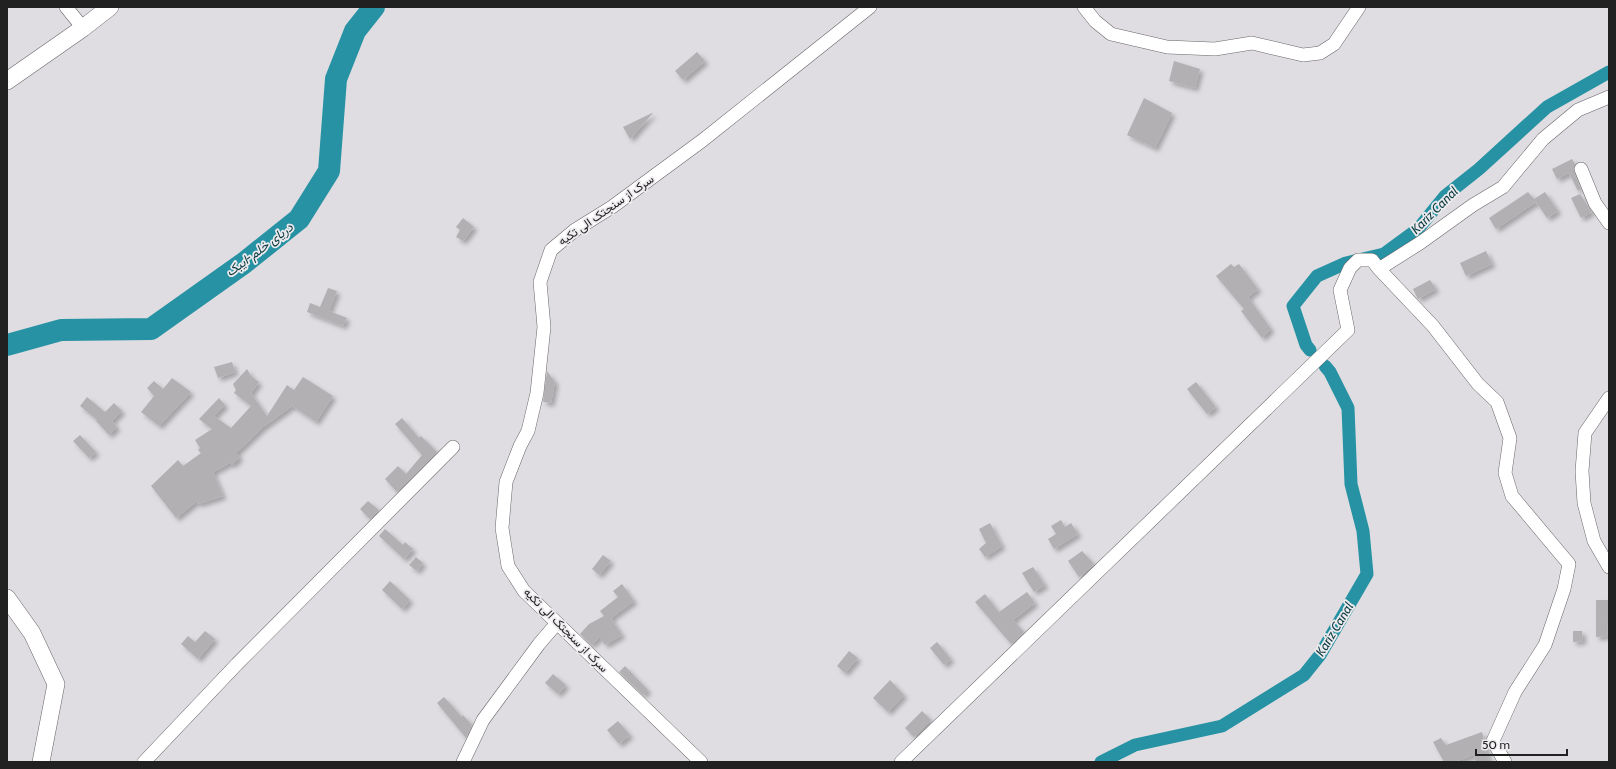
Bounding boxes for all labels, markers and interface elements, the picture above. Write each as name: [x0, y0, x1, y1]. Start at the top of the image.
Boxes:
street label: سرک از سنجتک الی تکیه: [555, 171, 657, 249]
water label: Kariz Canal: [1407, 183, 1461, 237]
water label: دریای خلم-ایبک: [222, 218, 298, 281]
street label: سرک از سنجتک الی تکیه: [520, 584, 612, 676]
water label: Kariz Canal: [1312, 599, 1356, 659]
scale bar: [1476, 731, 1567, 757]
text: 50 m: [1482, 737, 1510, 752]

